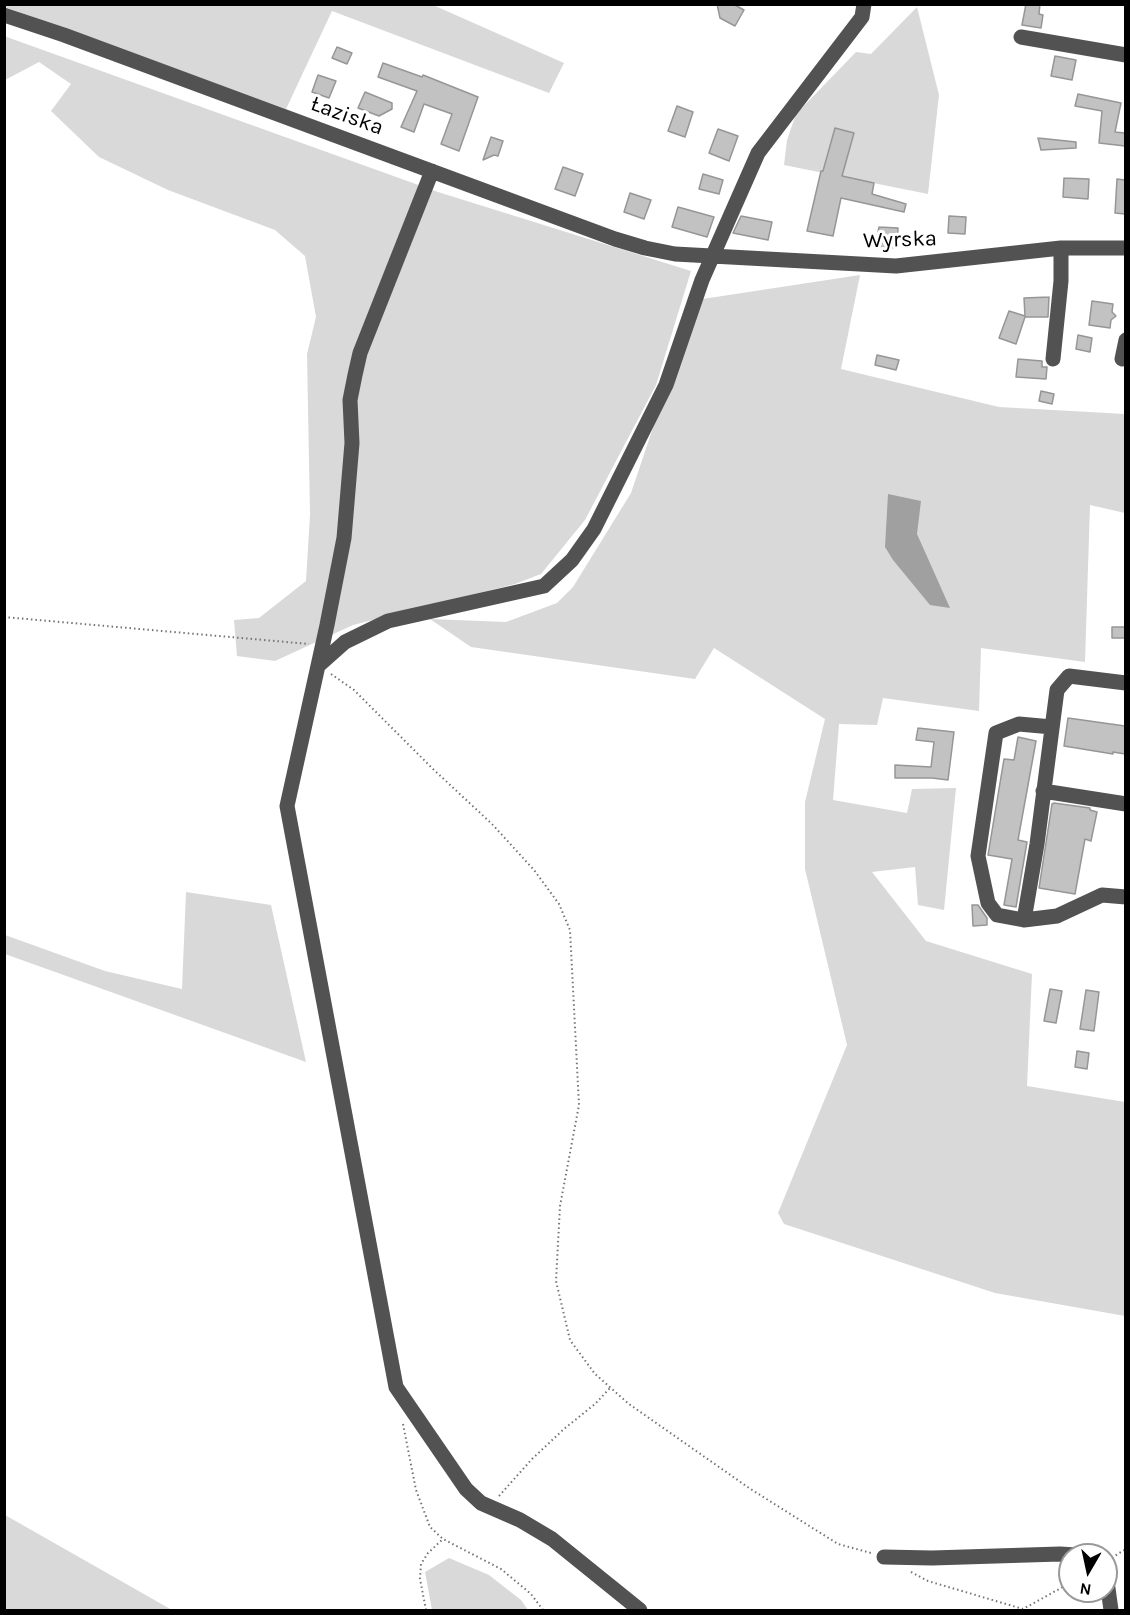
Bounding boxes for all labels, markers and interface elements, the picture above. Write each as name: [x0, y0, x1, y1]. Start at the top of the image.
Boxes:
street label: Łaziska: [307, 91, 387, 141]
street label: Wyrska: [863, 226, 937, 254]
north arrow: [1058, 1543, 1118, 1603]
text: N: [1078, 1579, 1093, 1600]

